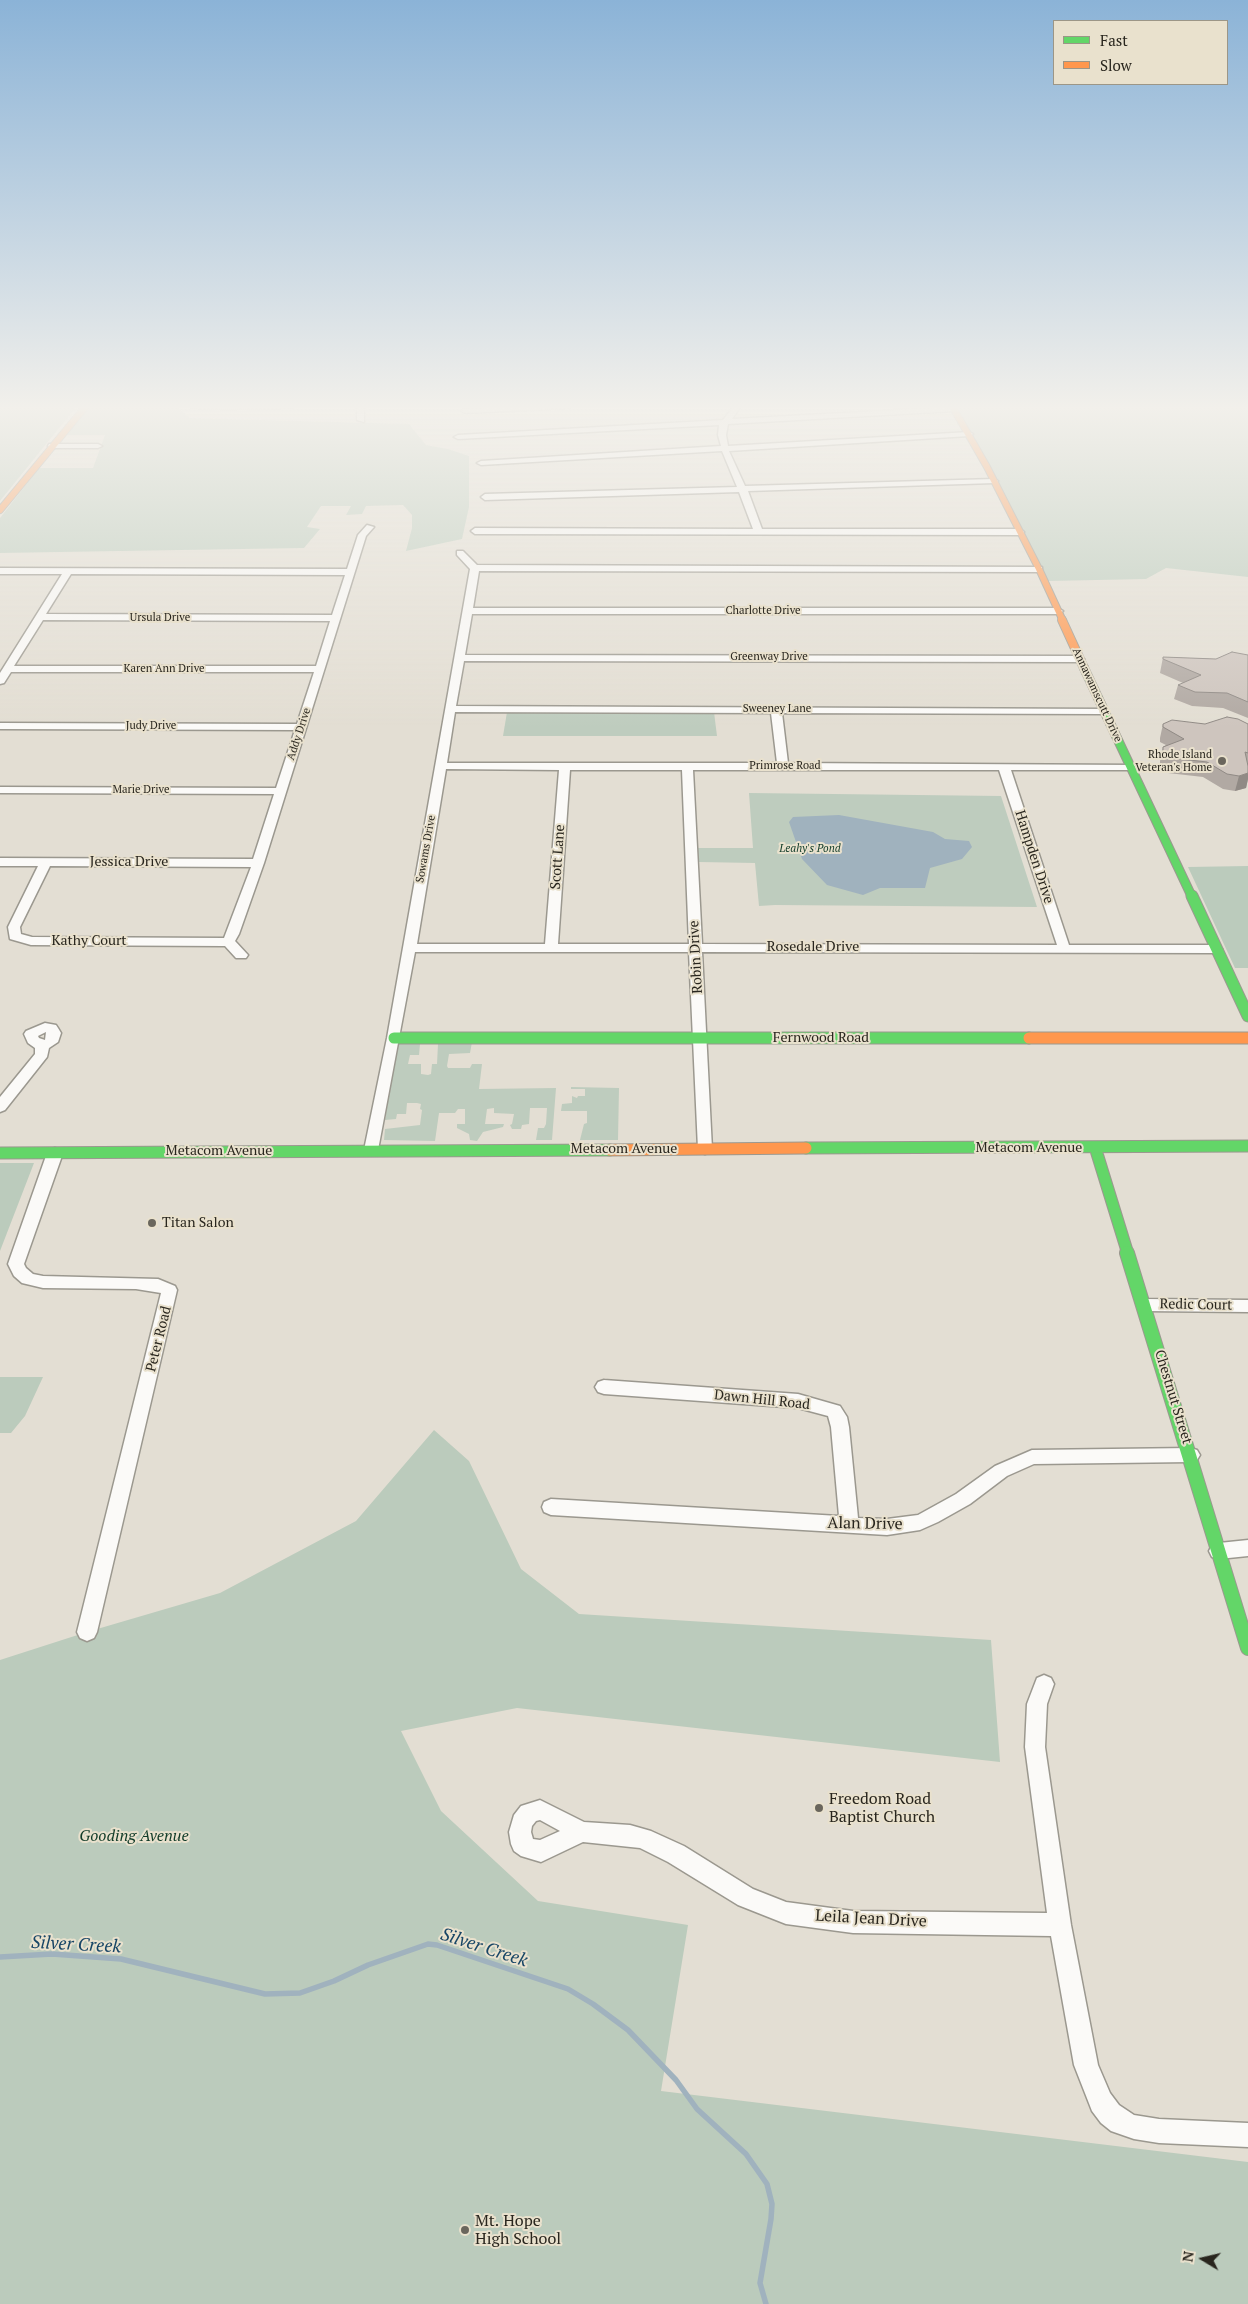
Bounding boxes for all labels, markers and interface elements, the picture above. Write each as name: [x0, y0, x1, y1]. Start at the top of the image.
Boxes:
legend: [1053, 20, 1228, 85]
text: Fast: [1100, 30, 1128, 50]
text: Slow: [1100, 55, 1132, 75]
street label: Charlotte Drive: [725, 604, 801, 618]
street label: Ursula Drive: [130, 611, 190, 625]
street label: Annawamscutt Drive: [1069, 646, 1125, 744]
street label: Greenway Drive: [730, 650, 808, 664]
street label: Karen Ann Drive: [123, 662, 205, 676]
street label: Sweeney Lane: [743, 702, 811, 716]
street label: Addy Drive: [284, 706, 314, 762]
street label: Judy Drive: [126, 719, 176, 733]
place label: Rhode Island Veteran's Home: [1135, 748, 1212, 774]
marker: Rhode Island Veteran's Home: [1216, 755, 1228, 767]
street label: Primrose Road: [749, 759, 821, 773]
street label: Marie Drive: [112, 783, 170, 797]
street label: Hampden Drive: [1011, 808, 1057, 906]
street label: Sowams Drive: [414, 814, 438, 884]
street label: Scott Lane: [547, 824, 569, 890]
park label: Leahy's Pond: [779, 842, 841, 856]
street label: Jessica Drive: [90, 854, 168, 870]
street label: Robin Drive: [686, 920, 706, 994]
street label: Kathy Court: [51, 933, 127, 949]
street label: Rosedale Drive: [767, 939, 859, 955]
street label: Fernwood Road: [773, 1030, 869, 1046]
street label: Metacom Avenue: [976, 1140, 1082, 1156]
street label: Metacom Avenue: [571, 1141, 677, 1157]
street label: Metacom Avenue: [166, 1143, 272, 1159]
place label: Titan Salon: [162, 1215, 234, 1231]
marker: Titan Salon: [146, 1217, 158, 1229]
street label: Redic Court: [1160, 1296, 1232, 1314]
street label: Peter Road: [143, 1304, 175, 1374]
street label: Chestnut Street: [1151, 1348, 1195, 1446]
street label: Dawn Hill Road: [713, 1387, 811, 1413]
street label: Alan Drive: [827, 1514, 903, 1534]
place label: Freedom Road Baptist Church: [829, 1789, 935, 1827]
marker: Freedom Road Baptist Church: [813, 1802, 825, 1814]
park label: Gooding Avenue: [79, 1826, 189, 1846]
street label: Leila Jean Drive: [815, 1906, 927, 1932]
water label: Silver Creek: [438, 1924, 530, 1972]
water label: Silver Creek: [30, 1932, 122, 1958]
place label: Mt. Hope High School: [475, 2211, 561, 2249]
marker: Mt. Hope High School: [459, 2224, 471, 2236]
north arrow: [1178, 2234, 1228, 2284]
text: N: [1177, 2250, 1198, 2263]

